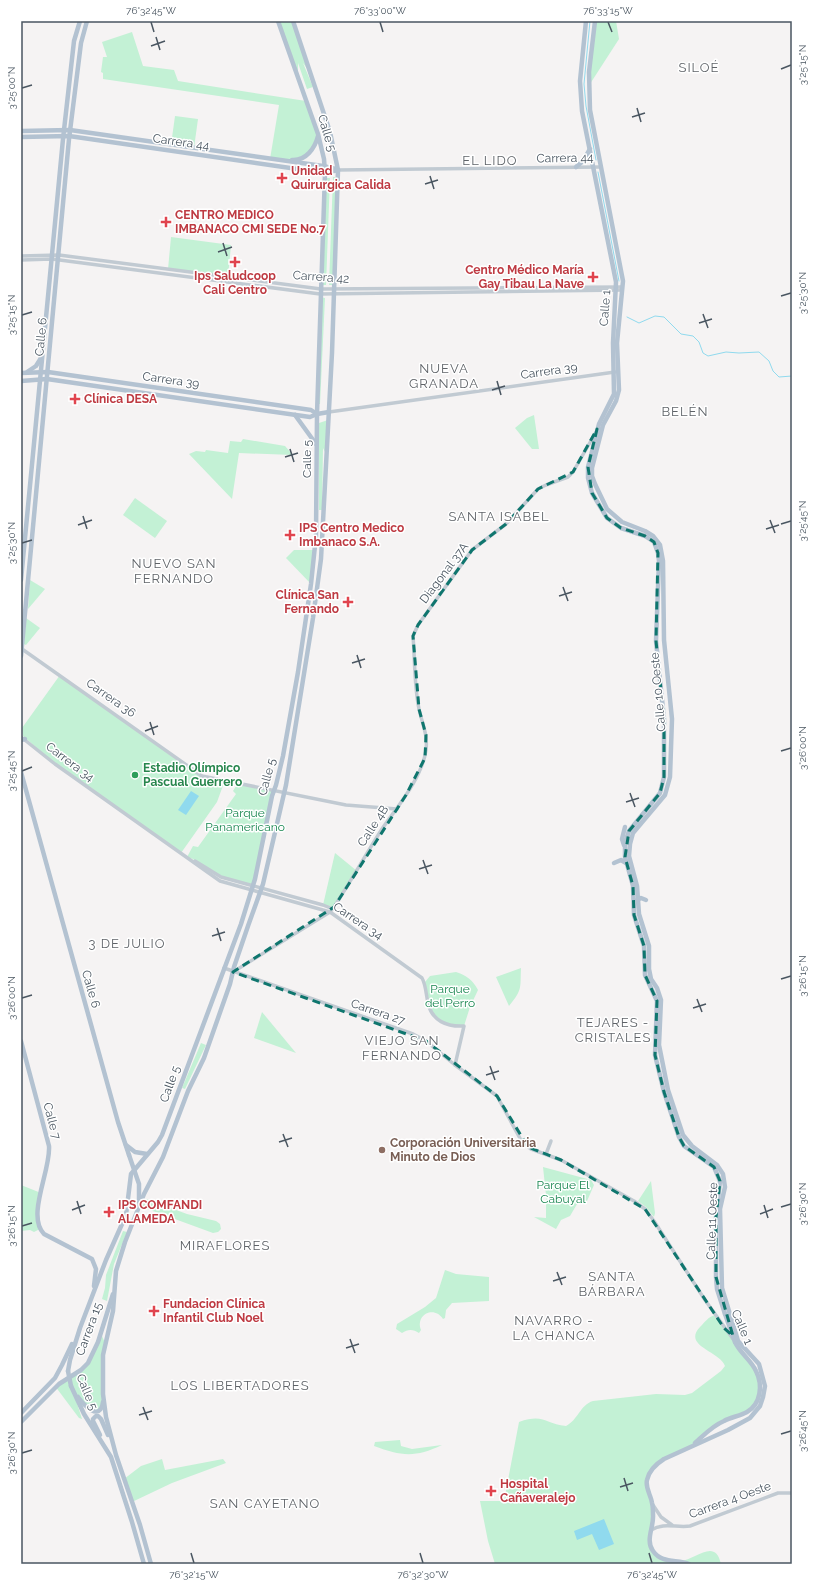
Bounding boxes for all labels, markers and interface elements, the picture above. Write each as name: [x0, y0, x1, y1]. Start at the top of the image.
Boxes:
text: 76°32'45"W: [126, 5, 176, 16]
text: 76°33'00"W: [354, 5, 407, 16]
text: 76°33'15"W: [583, 5, 633, 16]
text: 3°25'15"N: [797, 45, 808, 85]
district label: SILOÉ: [678, 60, 720, 75]
text: 3°25'00"N: [6, 66, 17, 110]
street label: Calle 5: [315, 113, 339, 154]
street label: Carrera 44: [152, 131, 211, 153]
street label: Carrera 44: [536, 150, 594, 165]
district label: EL LIDO: [462, 153, 518, 168]
place label: Unidad Quirurgica Calida: [291, 164, 391, 192]
marker: Unidad Quirurgica Calida: [276, 172, 288, 184]
place label: CENTRO MEDICO IMBANACO CMI SEDE No.7: [175, 208, 326, 236]
marker: CENTRO MEDICO IMBANACO CMI SEDE No.7: [160, 216, 172, 228]
marker: Ips Saludcoop Cali Centro: [229, 256, 241, 268]
place label: Centro Médico María Gay Tibau La Nave: [465, 263, 584, 291]
street label: Carrera 42: [292, 268, 350, 286]
place label: Ips Saludcoop Cali Centro: [194, 269, 276, 297]
marker: Centro Médico María Gay Tibau La Nave: [587, 271, 599, 283]
text: 3°25'30"N: [797, 272, 808, 314]
street label: Calle 1: [597, 289, 613, 327]
text: 3°25'15"N: [6, 295, 17, 335]
street label: Calle 6: [32, 317, 50, 357]
street label: Carrera 39: [520, 360, 578, 382]
district label: NUEVA GRANADA: [409, 361, 479, 391]
street label: Carrera 39: [142, 369, 200, 391]
place label: Clínica DESA: [84, 392, 158, 406]
marker: Clínica DESA: [69, 393, 81, 405]
district label: BELÉN: [661, 404, 709, 419]
street label: Calle 5: [300, 440, 314, 478]
text: 3°25'45"N: [797, 500, 808, 542]
district label: SANTA ISABEL: [448, 509, 550, 524]
place label: IPS Centro Medico Imbanaco S.A.: [299, 521, 404, 549]
text: 3°25'30"N: [6, 522, 17, 564]
marker: IPS Centro Medico Imbanaco S.A.: [284, 529, 296, 541]
street label: Diagonal 37A: [417, 540, 471, 606]
district label: NUEVO SAN FERNANDO: [132, 556, 216, 586]
place label: Clínica San Fernando: [276, 588, 339, 616]
marker: Clínica San Fernando: [342, 596, 354, 608]
street label: Calle 10 Oeste: [648, 652, 668, 732]
street label: Carrera 36: [83, 676, 139, 720]
text: 3°26'00"N: [797, 726, 808, 770]
street label: Carrera 34: [43, 739, 97, 785]
text: 3°25'45"N: [6, 750, 17, 792]
street label: Calle 5: [255, 756, 279, 797]
place label: Estadio Olímpico Pascual Guerrero: [143, 761, 242, 789]
marker: Estadio Olímpico Pascual Guerrero: [130, 770, 140, 780]
street label: Calle 4B: [355, 803, 391, 849]
park label: Parque Panamericano: [205, 806, 285, 834]
street label: Carrera 34: [331, 899, 386, 943]
district label: 3 DE JULIO: [88, 936, 166, 951]
text: 3°26'15"N: [797, 955, 808, 997]
street label: Calle 6: [79, 968, 103, 1010]
text: 3°26'00"N: [6, 976, 17, 1020]
park label: Parque del Perro: [425, 982, 475, 1010]
street label: Carrera 27: [349, 996, 408, 1028]
district label: TEJARES - CRISTALES: [575, 1015, 651, 1045]
district label: VIEJO SAN FERNANDO: [362, 1033, 442, 1063]
street label: Calle 5: [157, 1063, 183, 1104]
street label: Calle 7: [40, 1101, 64, 1142]
place label: Corporación Universitaria Minuto de Dios: [390, 1136, 536, 1164]
marker: Corporación Universitaria Minuto de Dios: [377, 1145, 387, 1155]
park label: Parque El Cabuyal: [536, 1178, 590, 1206]
street label: Calle 11 Oeste: [704, 1182, 720, 1260]
text: 3°26'30"N: [797, 1183, 808, 1225]
place label: IPS COMFANDI ALAMEDA: [118, 1198, 202, 1226]
text: 3°26'15"N: [6, 1205, 17, 1247]
marker: IPS COMFANDI ALAMEDA: [103, 1206, 115, 1218]
district label: MIRAFLORES: [180, 1238, 270, 1253]
district label: SANTA BÁRBARA: [578, 1269, 646, 1299]
place label: Fundacion Clínica Infantil Club Noel: [163, 1297, 265, 1325]
street label: Carrera 15: [73, 1300, 105, 1357]
marker: Fundacion Clínica Infantil Club Noel: [148, 1305, 160, 1317]
street label: Calle 1: [728, 1307, 756, 1347]
district label: NAVARRO - LA CHANCA: [512, 1313, 596, 1343]
street label: Calle 5: [73, 1372, 101, 1413]
district label: LOS LIBERTADORES: [170, 1378, 310, 1393]
text: 3°26'45"N: [797, 1410, 808, 1452]
text: 3°26'30"N: [6, 1432, 17, 1474]
place label: Hospital Cañaveralejo: [500, 1477, 576, 1505]
street label: Carrera 4 Oeste: [687, 1479, 773, 1521]
marker: Hospital Cañaveralejo: [485, 1485, 497, 1497]
district label: SAN CAYETANO: [210, 1496, 320, 1511]
text: 76°32'15"W: [169, 1569, 219, 1580]
text: 76°32'30"W: [397, 1569, 449, 1580]
text: 76°32'45"W: [627, 1569, 677, 1580]

